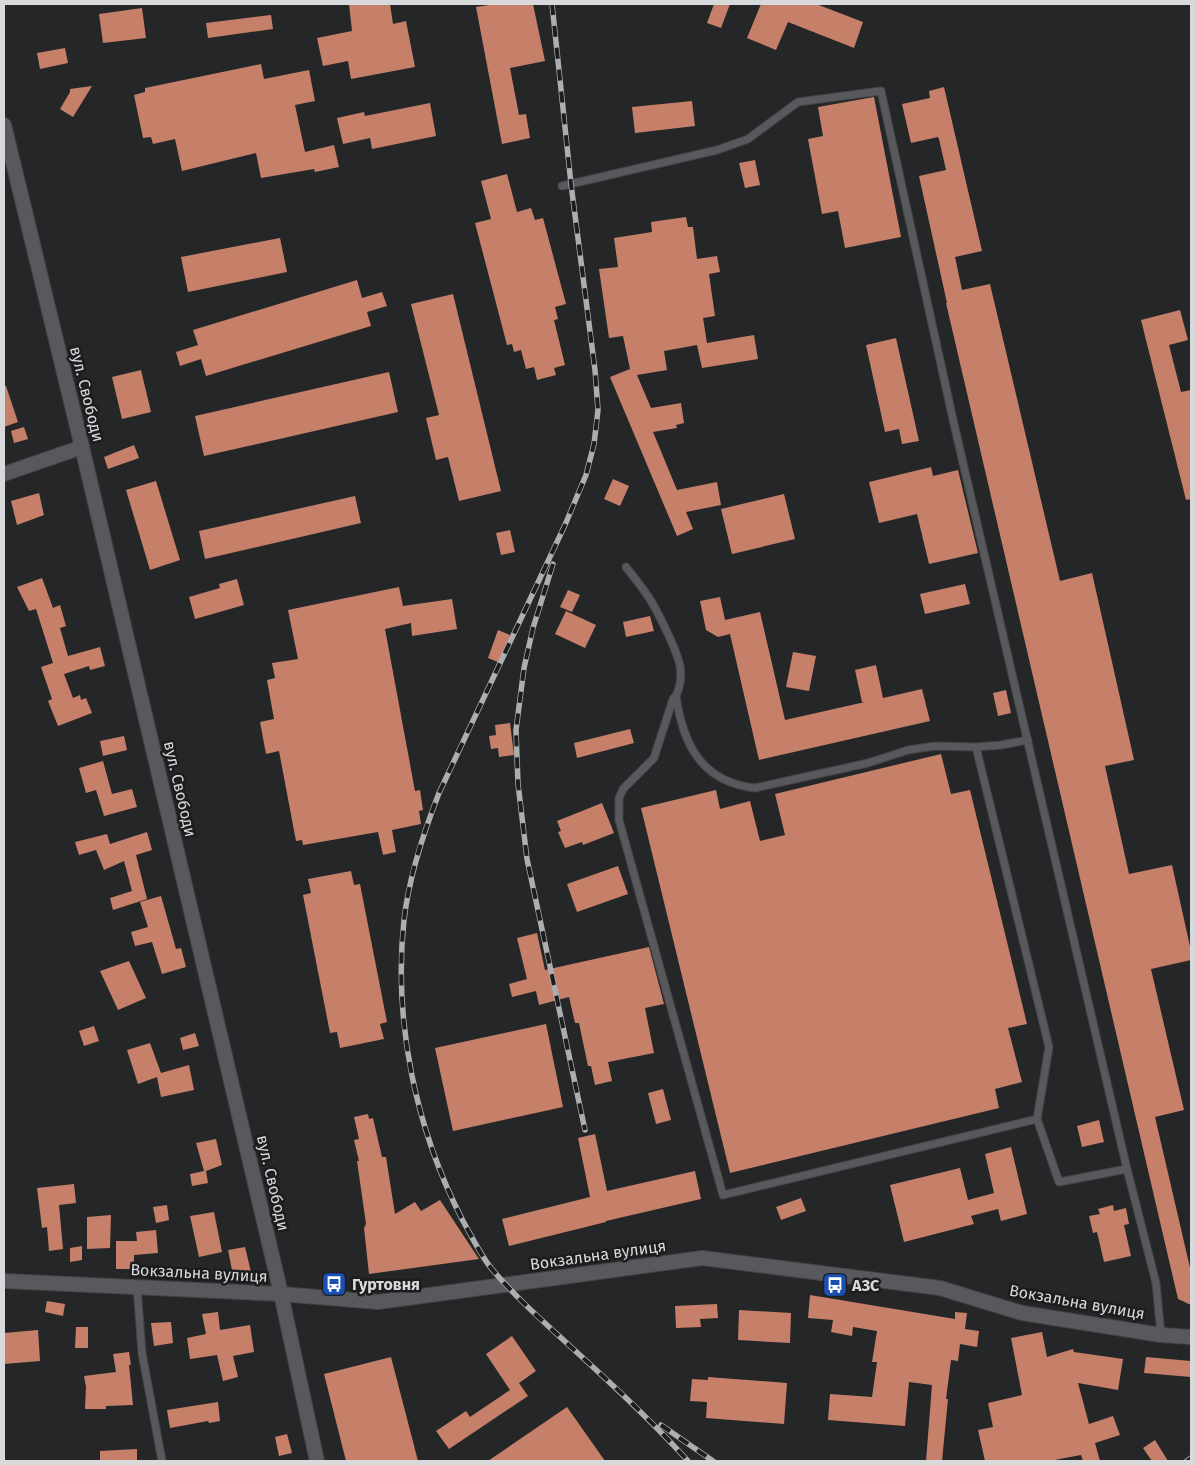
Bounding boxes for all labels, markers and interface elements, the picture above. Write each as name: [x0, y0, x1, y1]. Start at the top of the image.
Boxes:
street label: вул. Свободи: [66, 344, 108, 444]
street label: вул. Свободи: [160, 739, 200, 839]
street label: вул. Свободи: [253, 1133, 293, 1233]
street label: Вокзальна вулиця: [529, 1236, 667, 1274]
street label: Вокзальна вулиця: [130, 1260, 268, 1286]
bus stop icon: Гуртовня: [321, 1271, 347, 1297]
bus stop icon: АЗС: [822, 1272, 848, 1298]
place label: Гуртовня: [352, 1275, 420, 1294]
place label: АЗС: [851, 1276, 880, 1295]
street label: Вокзальна вулиця: [1008, 1281, 1146, 1323]

